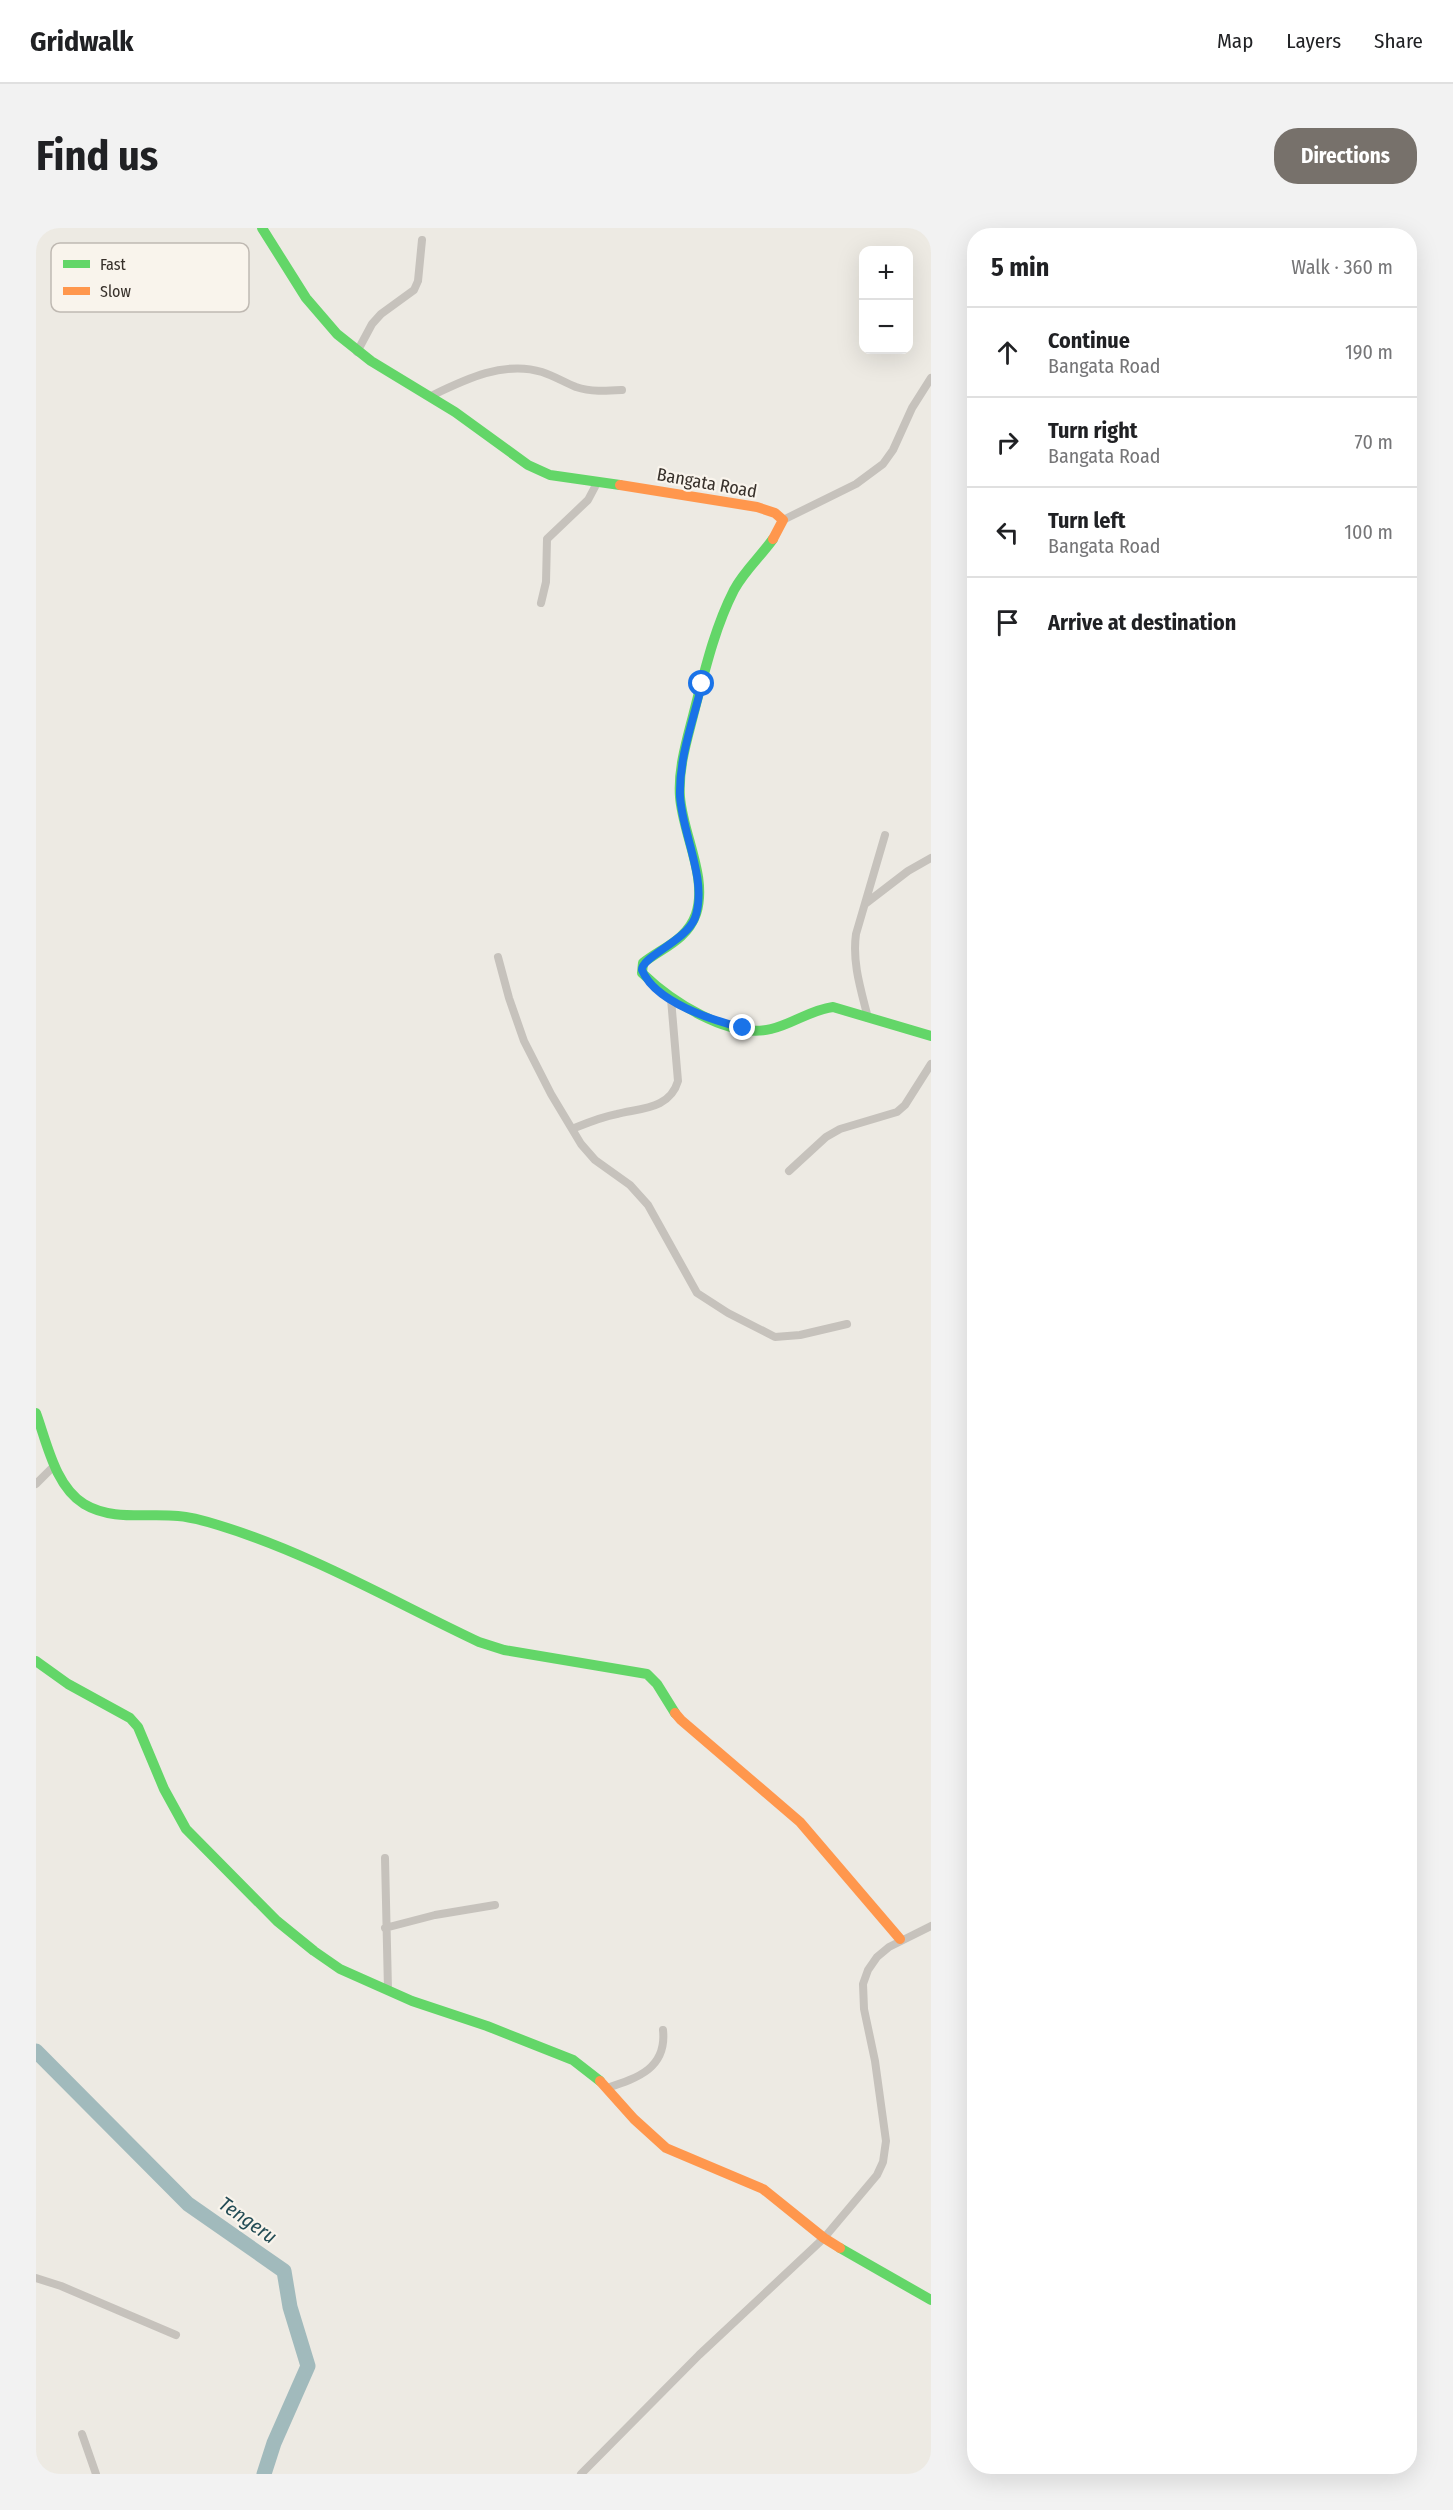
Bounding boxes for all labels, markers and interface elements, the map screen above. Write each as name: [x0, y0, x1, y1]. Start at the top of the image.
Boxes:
text: Gridwalk: [30, 25, 134, 58]
text: Map: [1217, 28, 1253, 54]
text: Layers: [1286, 28, 1341, 54]
text: Share: [1374, 28, 1423, 54]
button: Directions: [1274, 128, 1417, 184]
text: Find us: [36, 131, 158, 181]
legend: [51, 243, 249, 312]
map controls: [859, 246, 913, 354]
button: +: [859, 246, 913, 300]
text: 5 min: [991, 252, 1049, 283]
text: Fast: [100, 255, 127, 274]
text: Walk · 360 m: [1291, 255, 1393, 279]
text: Slow: [100, 282, 131, 301]
button: −: [859, 300, 913, 354]
text: Continue: [1048, 327, 1130, 354]
icon: ahead: [991, 336, 1024, 369]
text: 190 m: [1345, 340, 1393, 364]
text: Bangata Road: [1048, 354, 1160, 378]
text: Turn right: [1048, 417, 1137, 444]
icon: right: [991, 426, 1024, 459]
text: 70 m: [1355, 430, 1393, 454]
text: Bangata Road: [1048, 444, 1160, 468]
street label: Bangata Road: [655, 463, 759, 503]
text: Turn left: [1048, 507, 1126, 534]
icon: left: [991, 516, 1024, 549]
text: 100 m: [1344, 520, 1393, 544]
text: Bangata Road: [1048, 534, 1160, 558]
icon: arrive: [991, 606, 1024, 639]
text: Arrive at destination: [1048, 609, 1236, 636]
route start: [688, 670, 714, 696]
route end: [729, 1014, 755, 1040]
water label: Tengeru: [214, 2191, 282, 2249]

